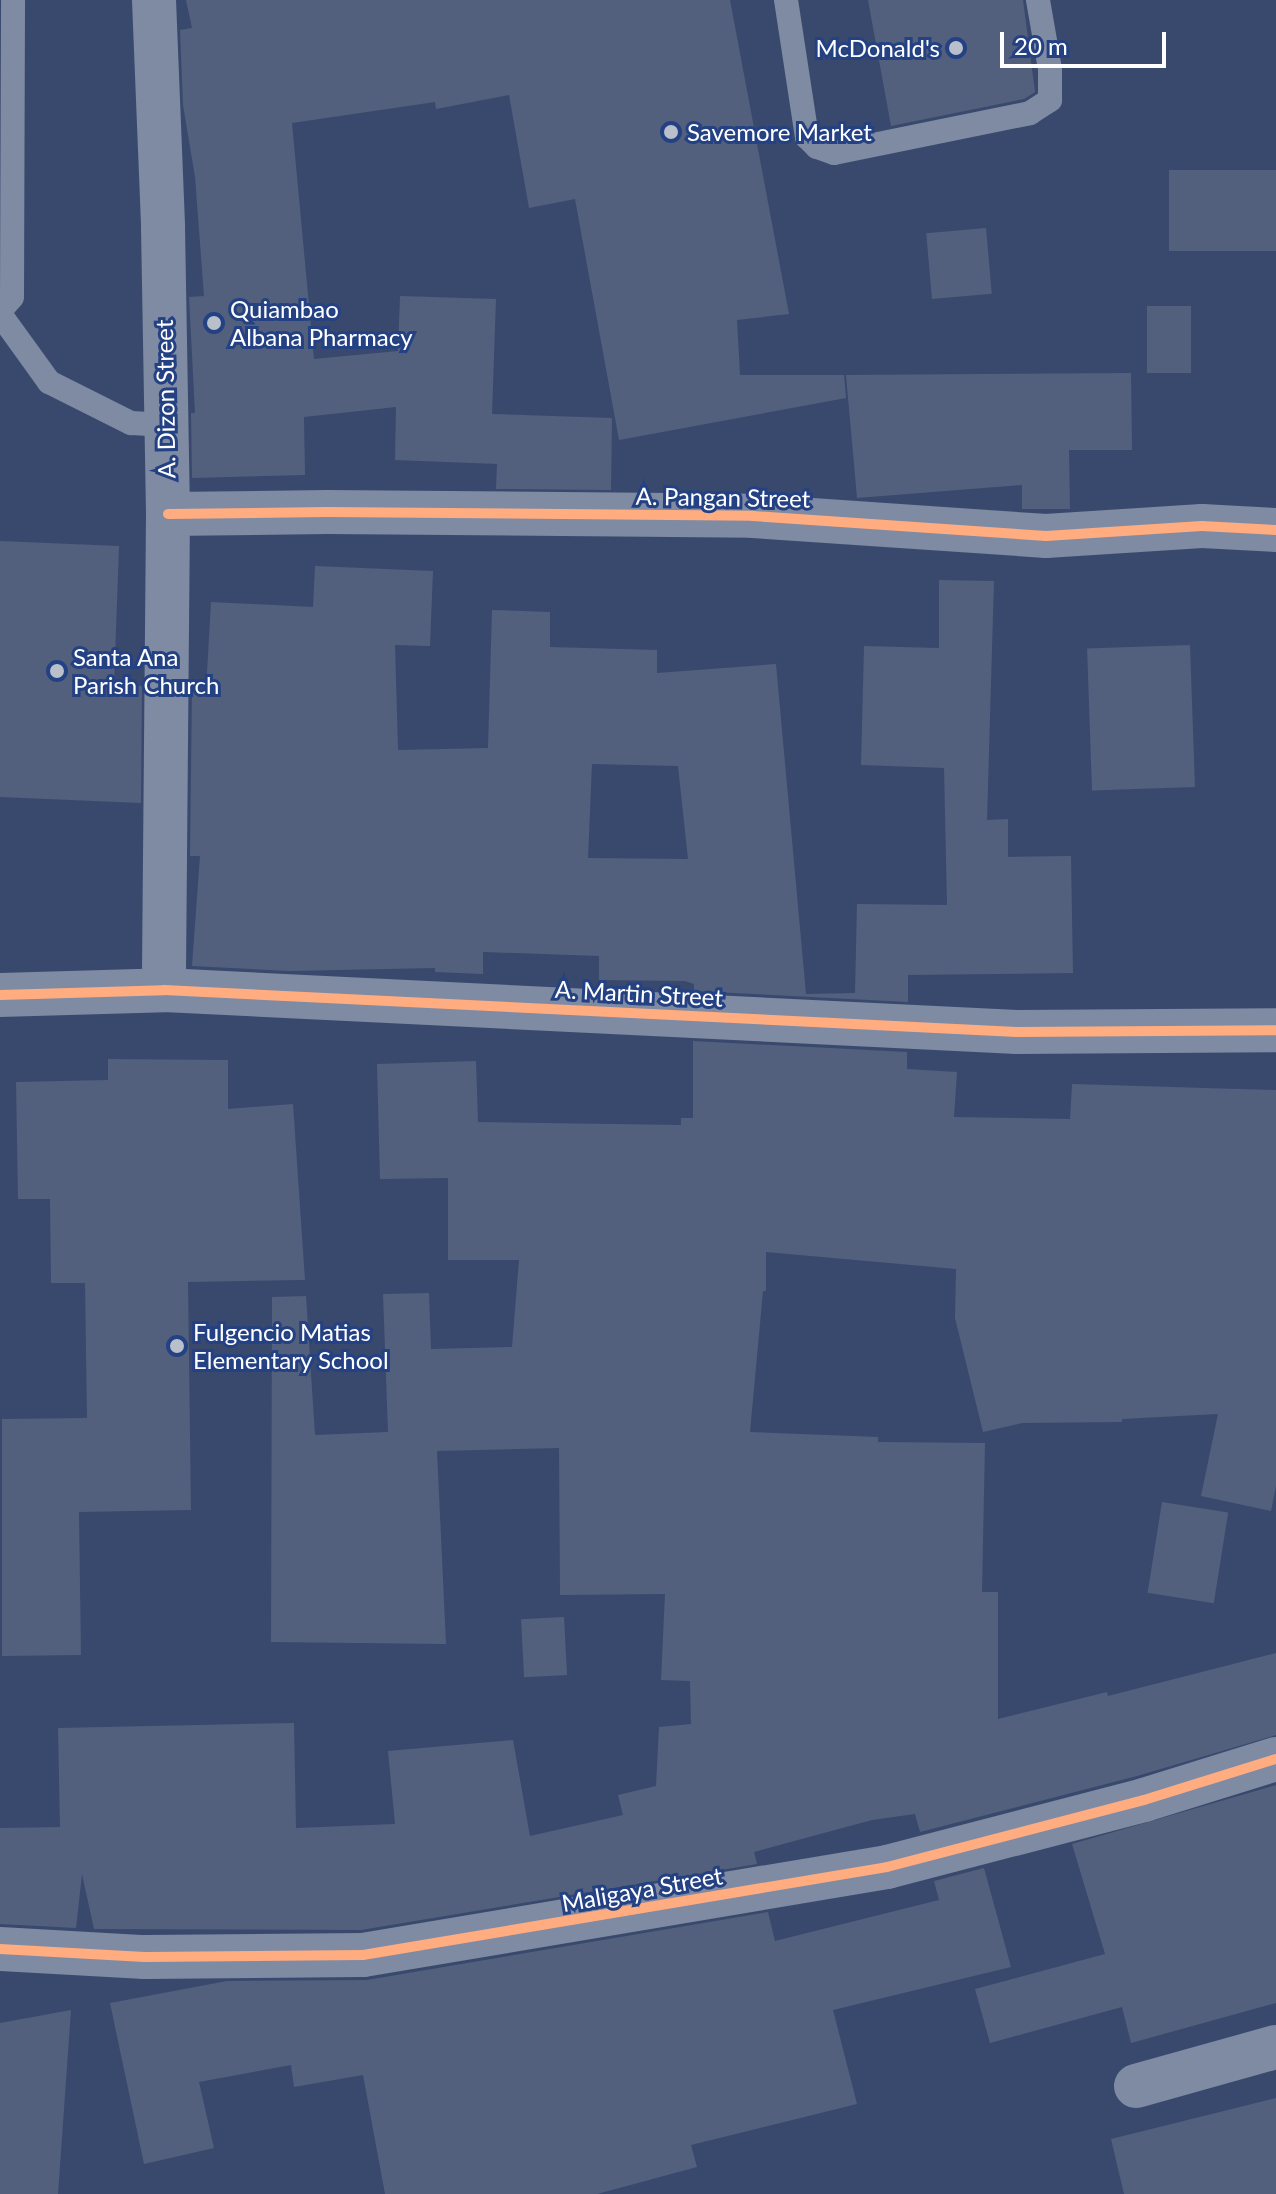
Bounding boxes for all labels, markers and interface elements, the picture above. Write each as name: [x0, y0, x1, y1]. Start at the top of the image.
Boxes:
scale bar: [1004, 16, 1170, 66]
text: 20 m: [1014, 31, 1068, 60]
place label: McDonald's: [816, 34, 940, 62]
marker: McDonald's: [947, 39, 965, 57]
place label: Savemore Market: [687, 118, 872, 146]
marker: Savemore Market: [662, 123, 680, 141]
place label: Quiambao Albana Pharmacy: [230, 295, 413, 351]
marker: Quiambao Albana Pharmacy: [205, 314, 223, 332]
street label: A. Dizon Street: [149, 319, 181, 479]
street label: A. Pangan Street: [635, 481, 811, 513]
place label: Santa Ana Parish Church: [73, 643, 219, 699]
marker: Santa Ana Parish Church: [48, 662, 66, 680]
street label: A. Martin Street: [554, 974, 724, 1012]
place label: Fulgencio Matias Elementary School: [193, 1318, 389, 1374]
marker: Fulgencio Matias Elementary School: [168, 1337, 186, 1355]
street label: Maligaya Street: [559, 1861, 725, 1917]

